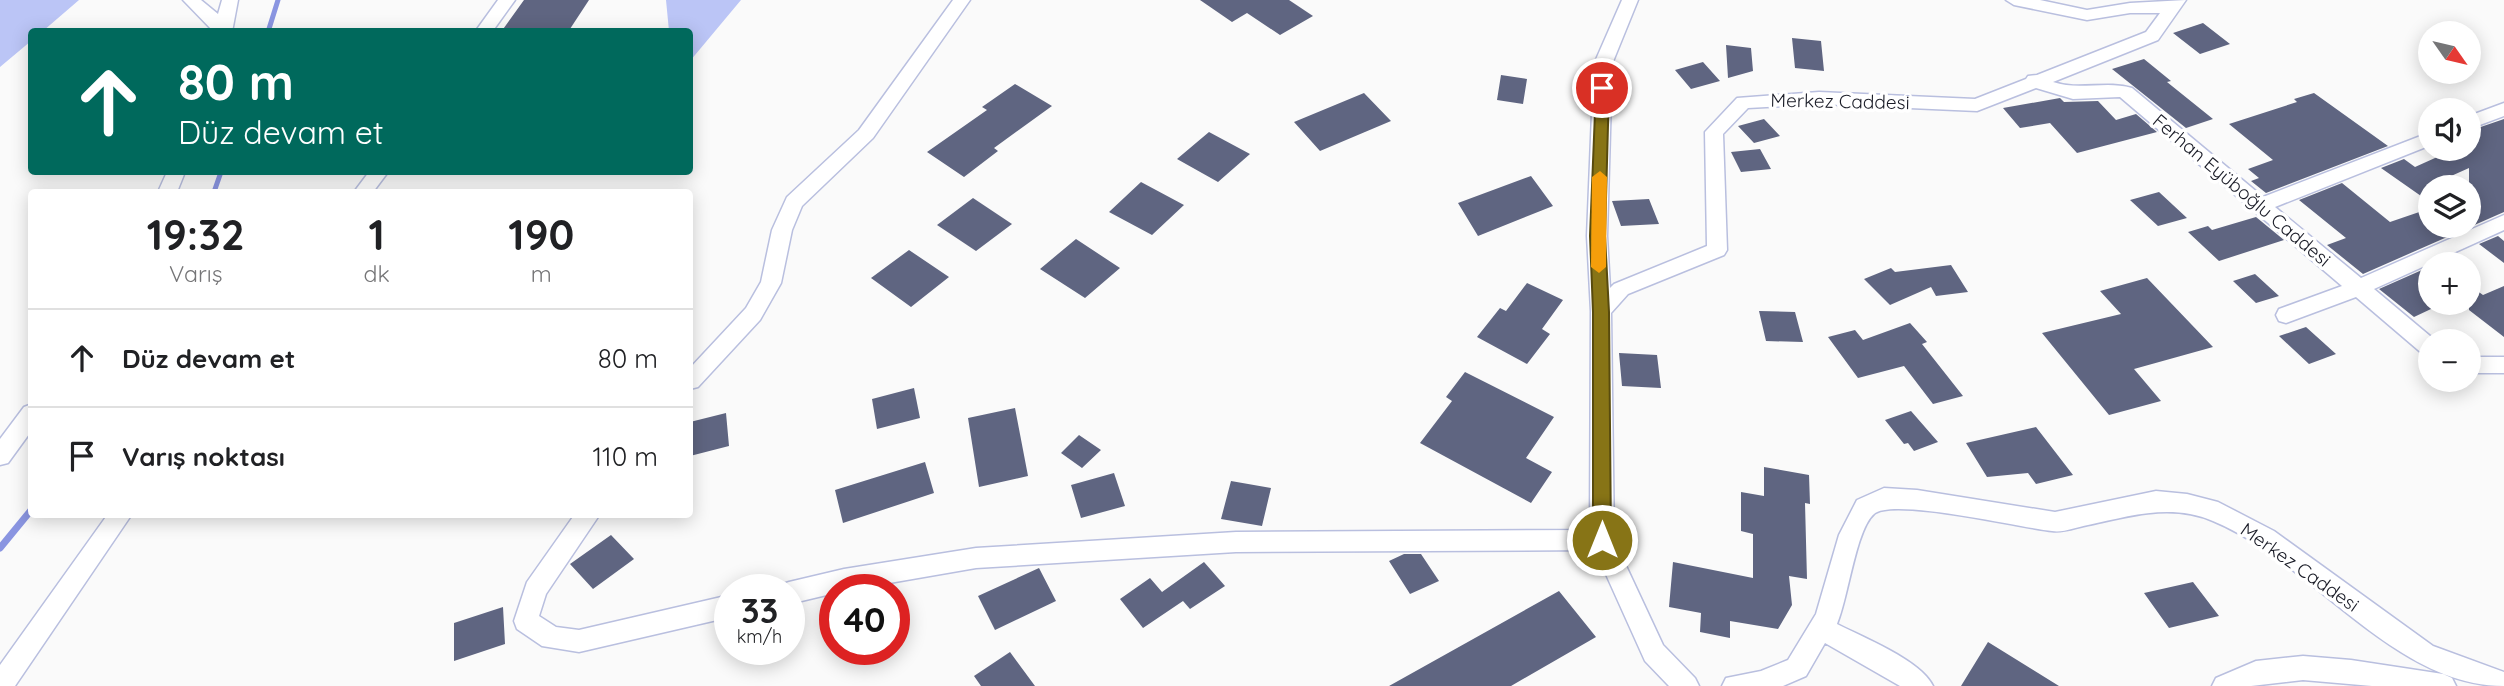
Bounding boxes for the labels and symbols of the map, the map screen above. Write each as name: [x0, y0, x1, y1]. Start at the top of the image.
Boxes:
north arrow: [2418, 21, 2482, 84]
pin: [1572, 58, 1632, 118]
street label: Merkez Caddesi: [1770, 88, 1910, 114]
street label: Ferhan Eyüboğlu Caddesi: [2148, 108, 2336, 272]
position arrow: [1565, 503, 1639, 577]
street label: Merkez Caddesi: [2236, 517, 2364, 617]
speed limit sign: 40: [819, 574, 910, 665]

